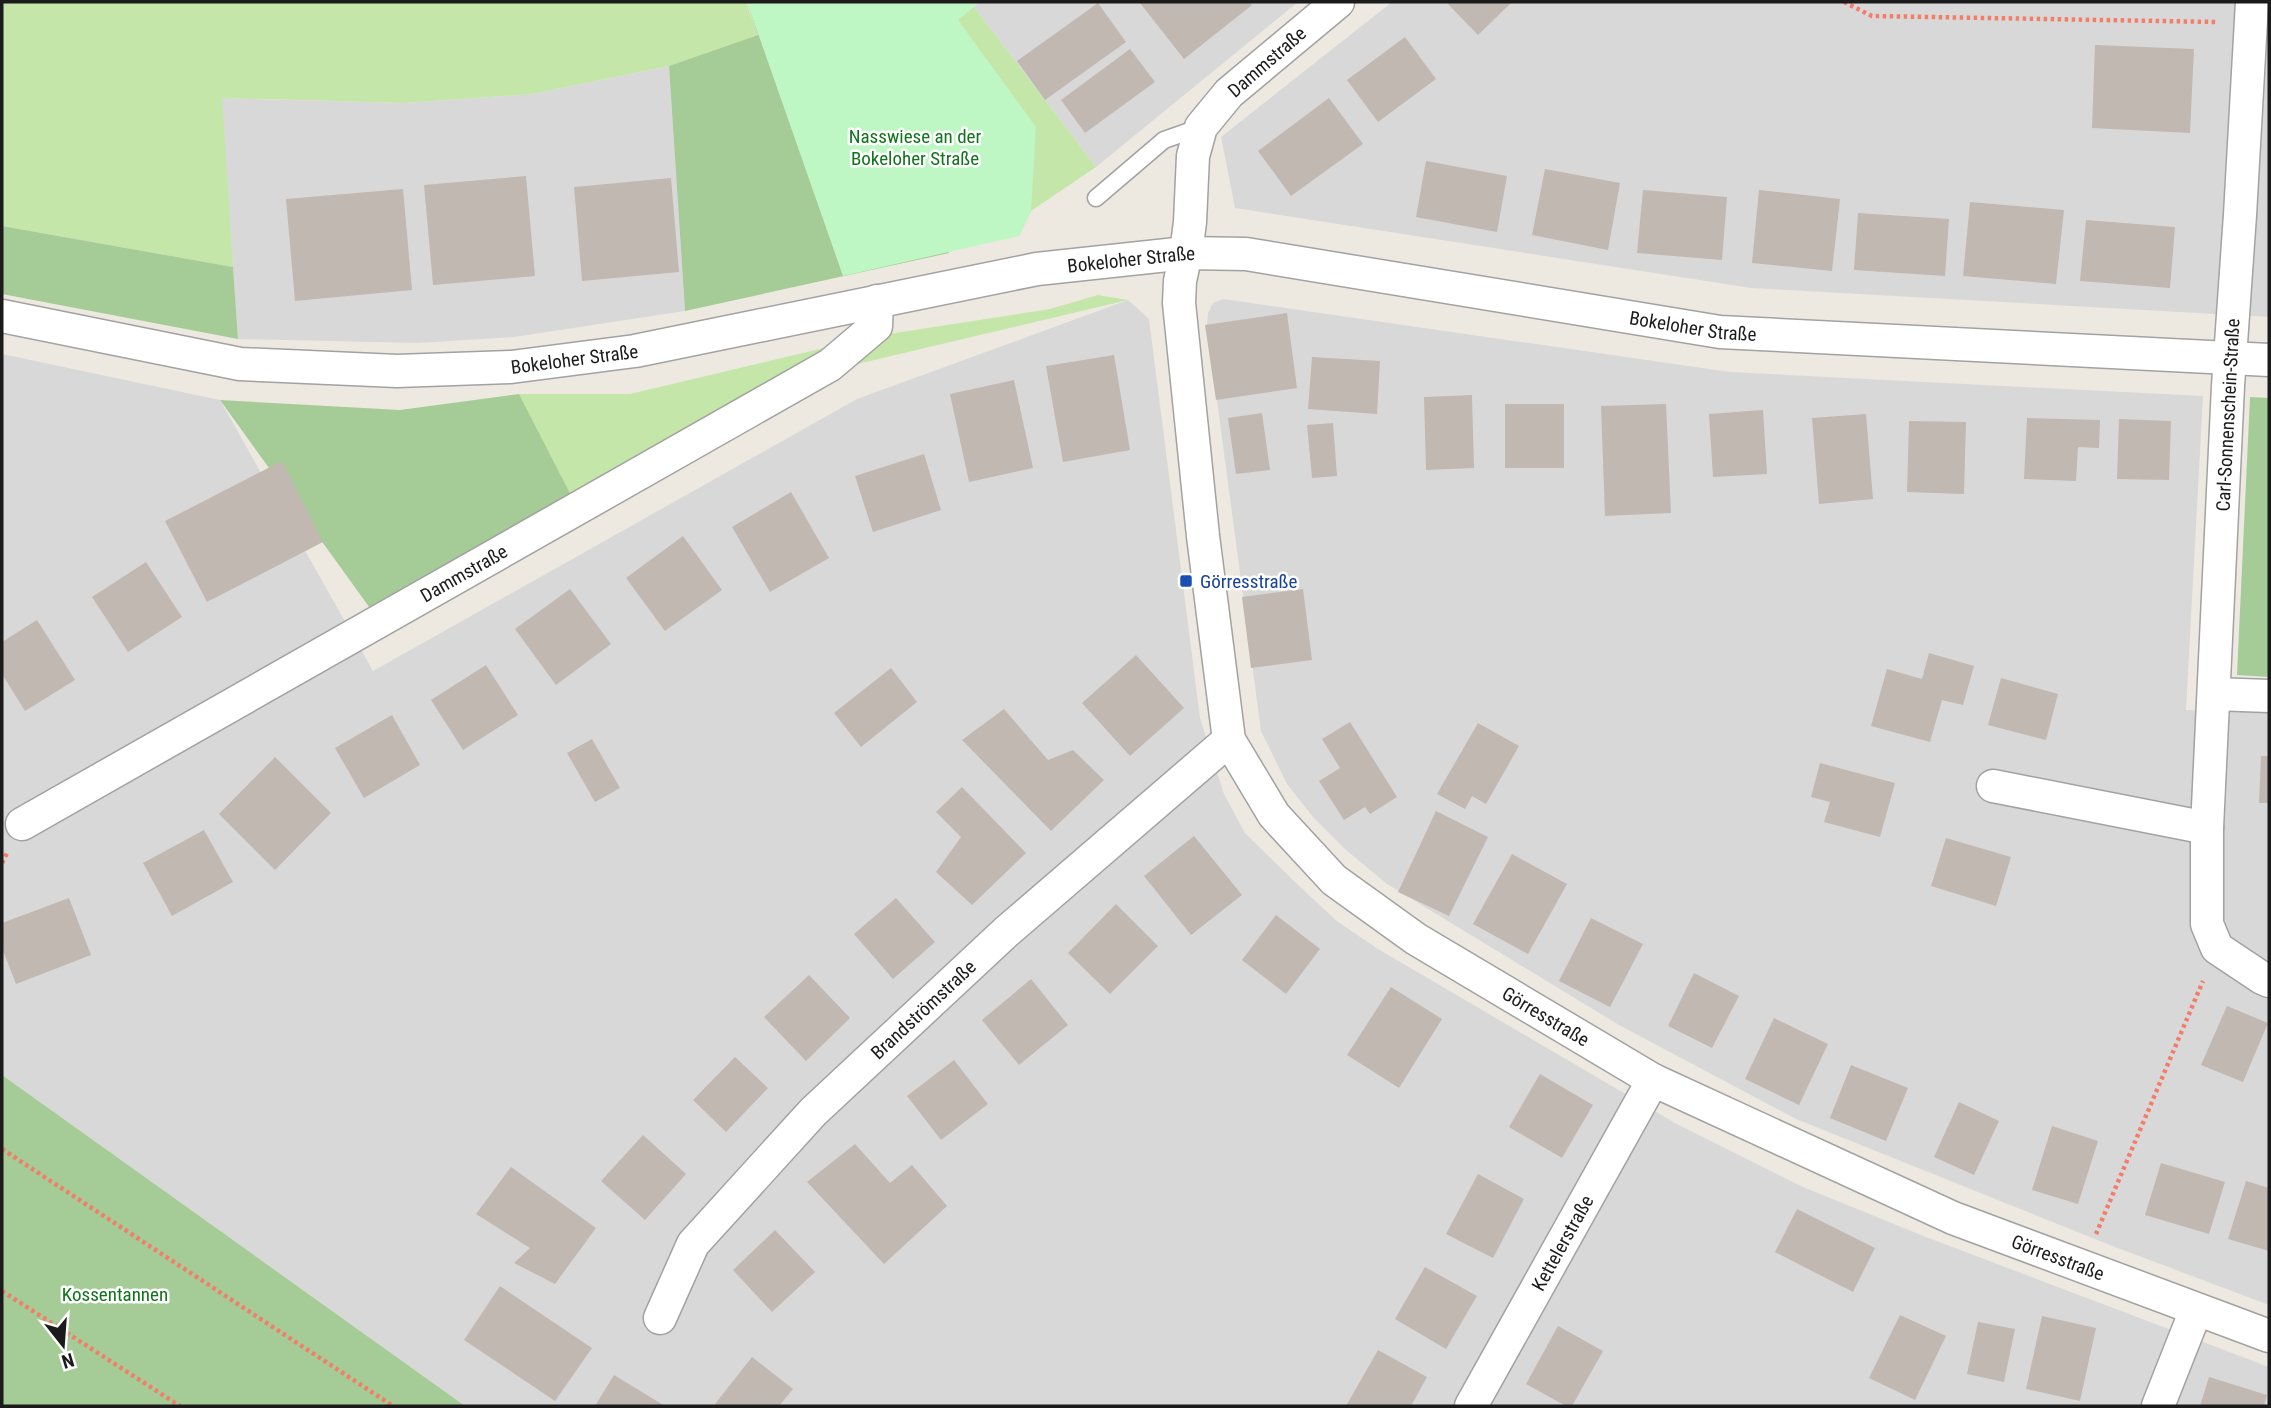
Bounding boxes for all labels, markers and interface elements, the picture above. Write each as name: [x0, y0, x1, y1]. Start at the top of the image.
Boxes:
street label: Dammstraße: [1223, 22, 1311, 102]
park label: Nasswiese an der Bokeloher Straße: [849, 125, 981, 170]
street label: Bokeloher Straße: [1066, 242, 1195, 277]
street label: Bokeloher Straße: [1628, 306, 1757, 345]
street label: Carl-Sonnenschein-Straße: [2211, 318, 2245, 512]
street label: Bokeloher Straße: [509, 339, 640, 378]
street label: Dammstraße: [416, 539, 511, 607]
place label: Görresstraße: [1200, 570, 1297, 593]
marker: Görresstraße: [1178, 573, 1194, 589]
street label: Brandströmstraße: [866, 955, 980, 1064]
street label: Görresstraße: [1498, 981, 1594, 1051]
street label: Kettelerstraße: [1526, 1191, 1598, 1295]
street label: Görresstraße: [2008, 1229, 2108, 1285]
park label: Kossentannen: [62, 1283, 168, 1306]
north arrow: [28, 1310, 98, 1380]
text: N: [59, 1348, 77, 1373]

